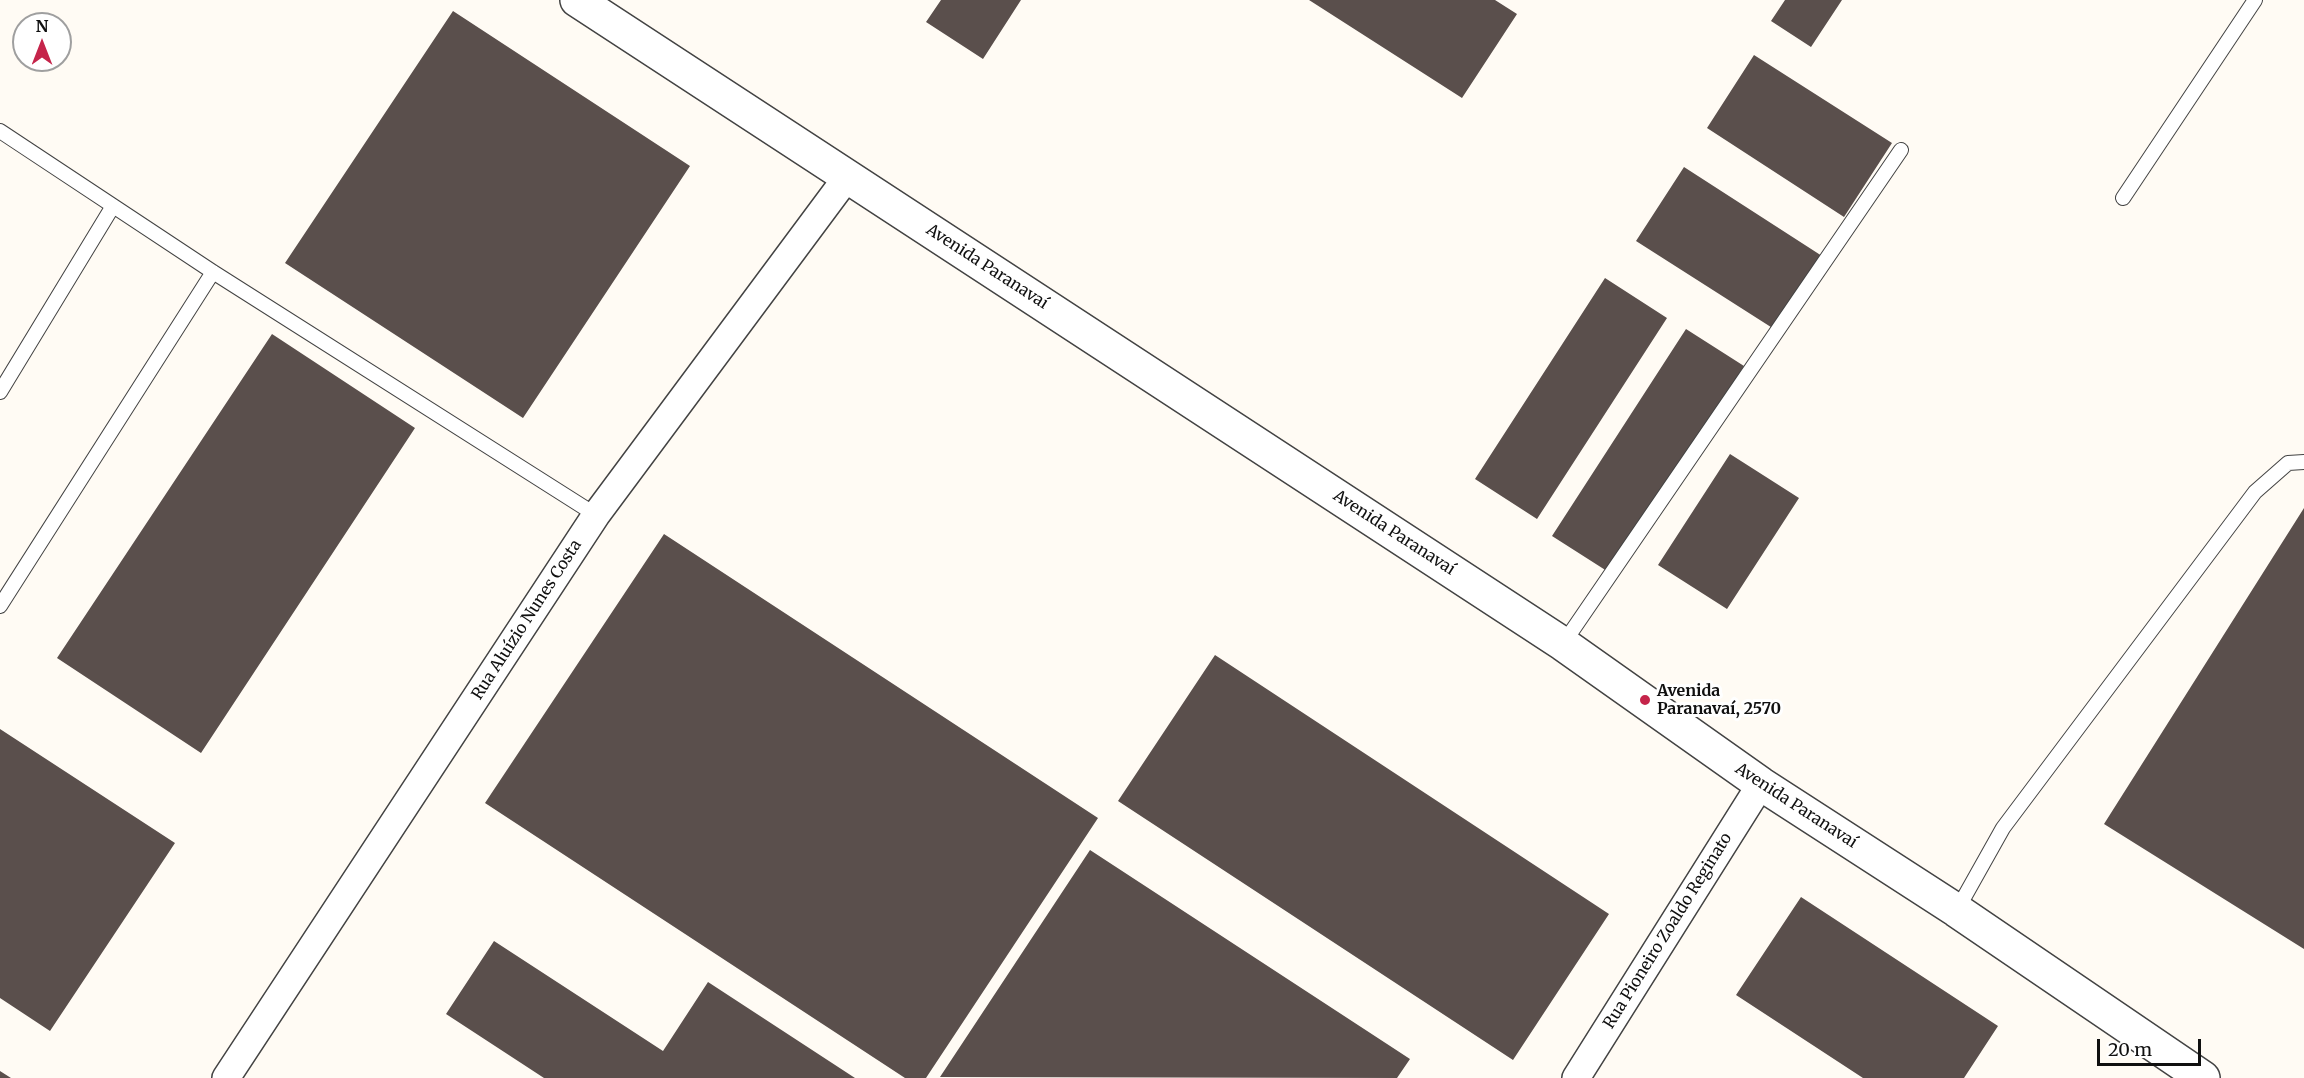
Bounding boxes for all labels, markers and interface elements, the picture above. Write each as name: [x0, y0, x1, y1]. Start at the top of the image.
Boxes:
north arrow: [12, 12, 72, 72]
text: N: [36, 16, 48, 36]
street label: Avenida Paranavaí: [922, 220, 1052, 314]
street label: Avenida Paranavaí: [1329, 486, 1459, 580]
street label: Rua Aluízio Nunes Costa: [468, 536, 586, 704]
place label: Avenida Paranavaí, 2570: [1657, 681, 1781, 719]
marker: Avenida Paranavaí, 2570: [1638, 693, 1652, 707]
street label: Avenida Paranavaí: [1731, 759, 1861, 853]
street label: Rua Pioneiro Zoaldo Reginato: [1600, 830, 1736, 1032]
scale bar: [2100, 1027, 2204, 1065]
text: 20 m: [2108, 1038, 2152, 1061]

